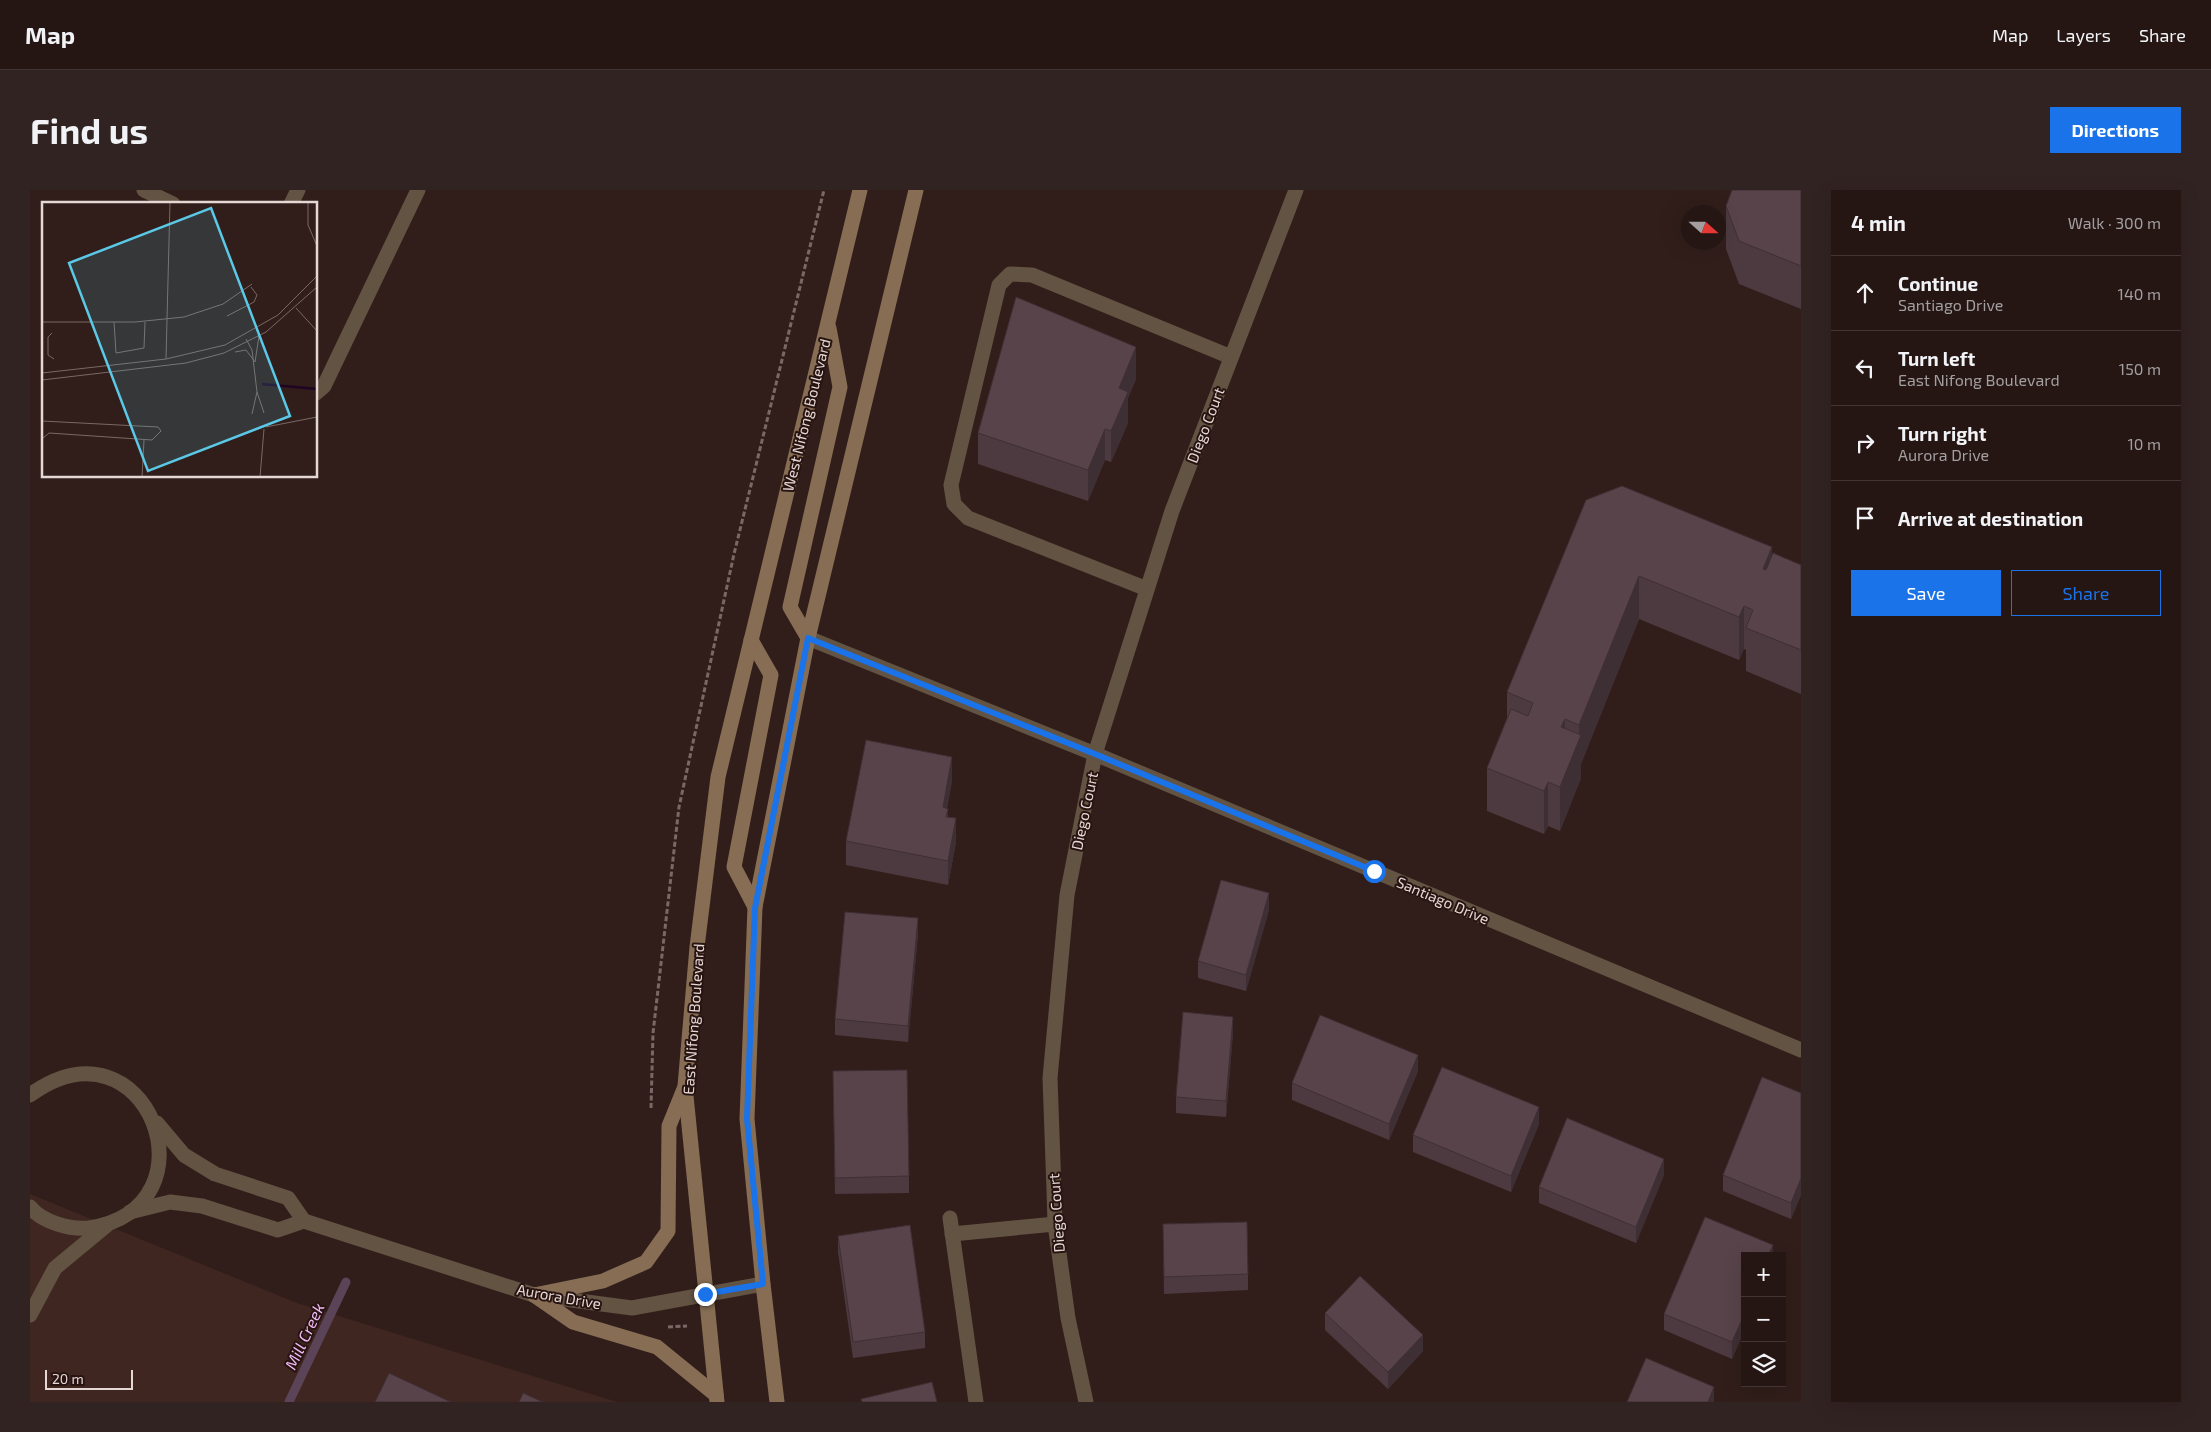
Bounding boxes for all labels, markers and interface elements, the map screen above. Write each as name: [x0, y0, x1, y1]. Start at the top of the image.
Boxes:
text: Map: [25, 20, 75, 49]
text: Map: [1992, 24, 2028, 46]
text: Layers: [2056, 24, 2111, 46]
text: Share: [2139, 24, 2186, 46]
button: Directions: [2050, 107, 2181, 153]
text: Find us: [30, 109, 148, 151]
inset map: [42, 202, 318, 478]
north arrow: [1681, 205, 1726, 250]
text: 4 min: [1851, 210, 1906, 235]
text: Walk · 300 m: [2068, 213, 2161, 232]
text: Continue: [1898, 272, 1978, 295]
icon: ahead: [1851, 279, 1879, 307]
text: 140 m: [2118, 284, 2161, 303]
text: Santiago Drive: [1898, 295, 2003, 314]
street label: West Nifong Boulevard: [778, 337, 834, 493]
text: Turn left: [1898, 347, 1975, 370]
icon: left: [1851, 354, 1879, 382]
text: 150 m: [2119, 359, 2161, 378]
text: East Nifong Boulevard: [1898, 370, 2060, 389]
street label: Diego Court: [1182, 385, 1228, 465]
text: Turn right: [1898, 422, 1986, 445]
icon: right: [1851, 429, 1879, 457]
text: 10 m: [2127, 434, 2161, 453]
text: Aurora Drive: [1898, 445, 1989, 464]
icon: arrive: [1851, 504, 1879, 532]
text: Arrive at destination: [1898, 507, 2083, 530]
button: Save: [1851, 570, 2001, 616]
button: Share: [2011, 570, 2161, 616]
street label: Diego Court: [1067, 770, 1101, 852]
route start: [1363, 860, 1386, 883]
street label: Santiago Drive: [1394, 872, 1492, 928]
street label: East Nifong Boulevard: [679, 943, 707, 1095]
street label: Diego Court: [1044, 1173, 1068, 1253]
map controls: [1741, 1252, 1786, 1387]
button: +: [1741, 1252, 1786, 1297]
street label: Aurora Drive: [515, 1280, 603, 1312]
route end: [694, 1283, 717, 1306]
button: −: [1741, 1297, 1786, 1342]
water label: Mill Creek: [280, 1300, 328, 1372]
button: layers: [1741, 1342, 1786, 1387]
scale bar: [45, 1367, 132, 1390]
text: 20 m: [52, 1370, 84, 1387]

